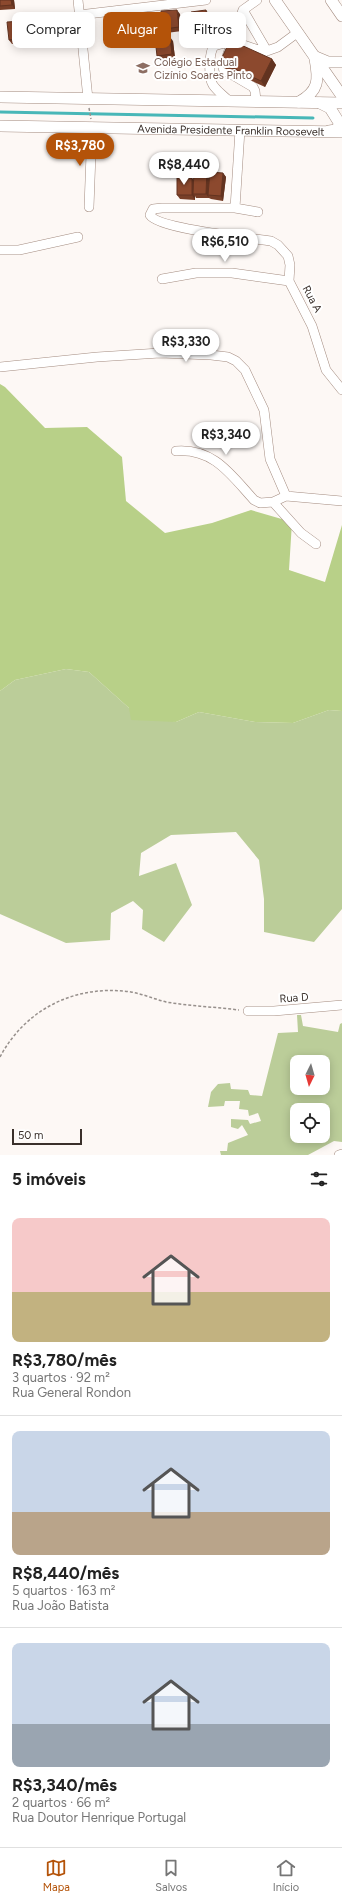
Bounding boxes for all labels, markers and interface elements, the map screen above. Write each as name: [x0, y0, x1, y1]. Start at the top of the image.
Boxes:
chip: Comprar: [12, 12, 95, 48]
chip: Alugar: [103, 12, 171, 48]
chip: Filtros: [179, 12, 246, 48]
place label: Colégio Estadual Cizínio Soares Pinto: [154, 56, 252, 82]
school or university icon: Colégio Estadual Cizínio Soares Pinto: [135, 60, 151, 76]
street label: Avenida Presidente Franklin Roosevelt: [137, 122, 325, 138]
pin: R$3,780: [43, 133, 117, 167]
text: R$3,780: [55, 138, 105, 153]
pin: R$8,440: [147, 152, 221, 186]
text: R$8,440: [158, 157, 210, 172]
pin: R$6,510: [188, 229, 262, 263]
text: R$6,510: [201, 234, 249, 249]
street label: Rua A: [299, 283, 325, 315]
pin: R$3,330: [149, 329, 223, 363]
text: R$3,330: [161, 334, 211, 349]
pin: R$3,340: [189, 422, 263, 456]
text: R$3,340: [201, 427, 251, 442]
street label: Rua D: [279, 990, 309, 1005]
north arrow: [290, 1055, 330, 1095]
map controls: [290, 1055, 330, 1143]
button: locate: [290, 1103, 330, 1143]
scale bar: [12, 1127, 82, 1146]
text: 50 m: [18, 1129, 43, 1142]
icon: filters: [308, 1168, 330, 1190]
text: 5 imóveis: [12, 1169, 86, 1189]
icon: home: [135, 1244, 207, 1316]
text: R$3,780/mês: [12, 1350, 117, 1370]
text: 3 quartos · 92 m²: [12, 1370, 110, 1385]
text: Rua General Rondon: [12, 1385, 131, 1400]
icon: home: [135, 1457, 207, 1529]
text: R$8,440/mês: [12, 1563, 119, 1583]
text: 5 quartos · 163 m²: [12, 1583, 115, 1598]
text: Rua João Batista: [12, 1598, 109, 1613]
icon: home: [135, 1669, 207, 1741]
text: R$3,340/mês: [12, 1775, 117, 1795]
text: 2 quartos · 66 m²: [12, 1795, 110, 1810]
text: Rua Doutor Henrique Portugal: [12, 1810, 186, 1825]
tab: Mapa: [43, 1857, 70, 1894]
tab: Salvos: [155, 1857, 187, 1894]
tab: Início: [273, 1857, 299, 1894]

